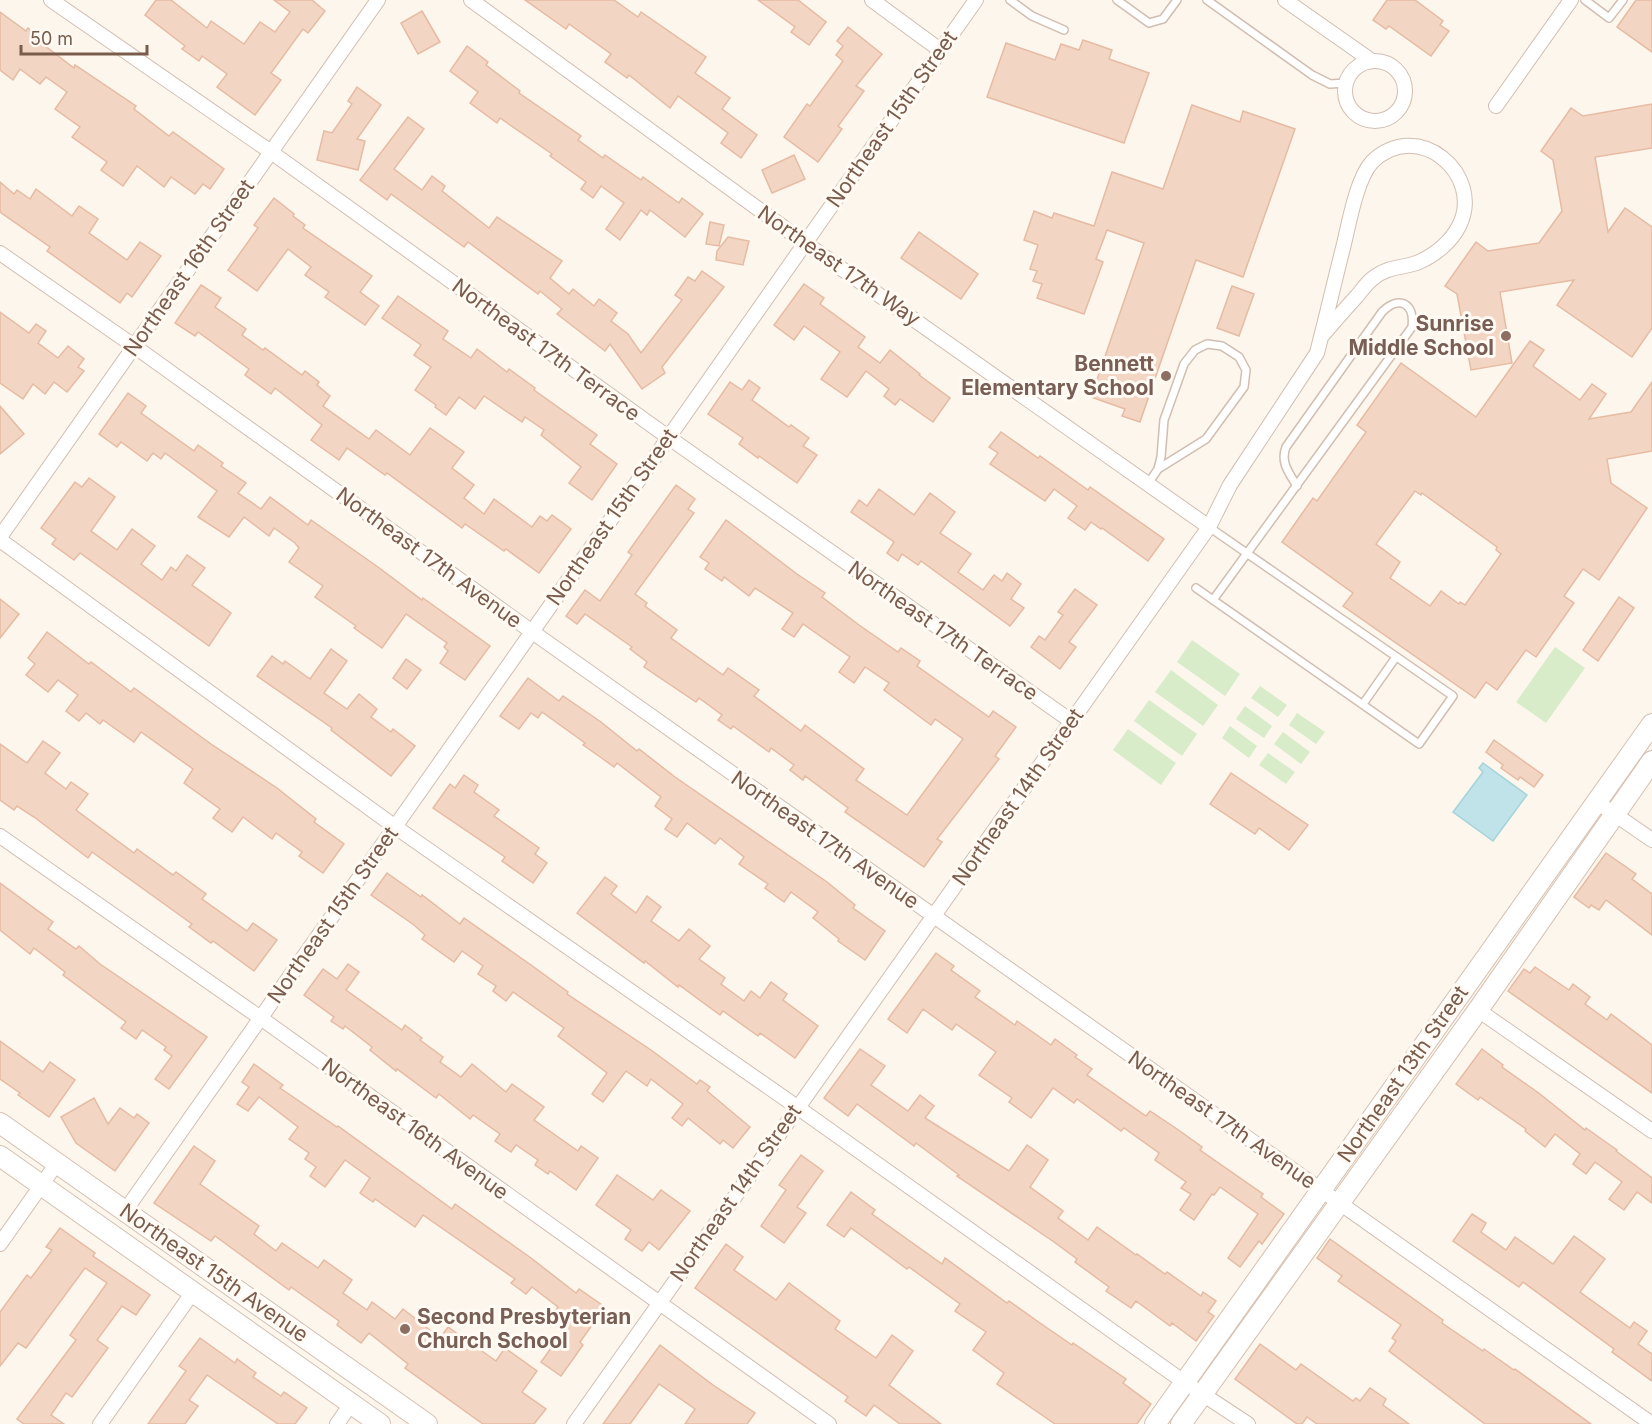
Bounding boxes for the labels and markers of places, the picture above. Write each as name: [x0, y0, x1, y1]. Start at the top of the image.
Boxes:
place label: Sunrise Middle School: [1348, 311, 1494, 360]
marker: Sunrise Middle School: [1499, 329, 1513, 343]
place label: Bennett Elementary School: [961, 351, 1154, 400]
marker: Bennett Elementary School: [1159, 369, 1173, 383]
place label: Second Presbyterian Church School: [417, 1304, 631, 1353]
marker: Second Presbyterian Church School: [398, 1322, 412, 1336]

